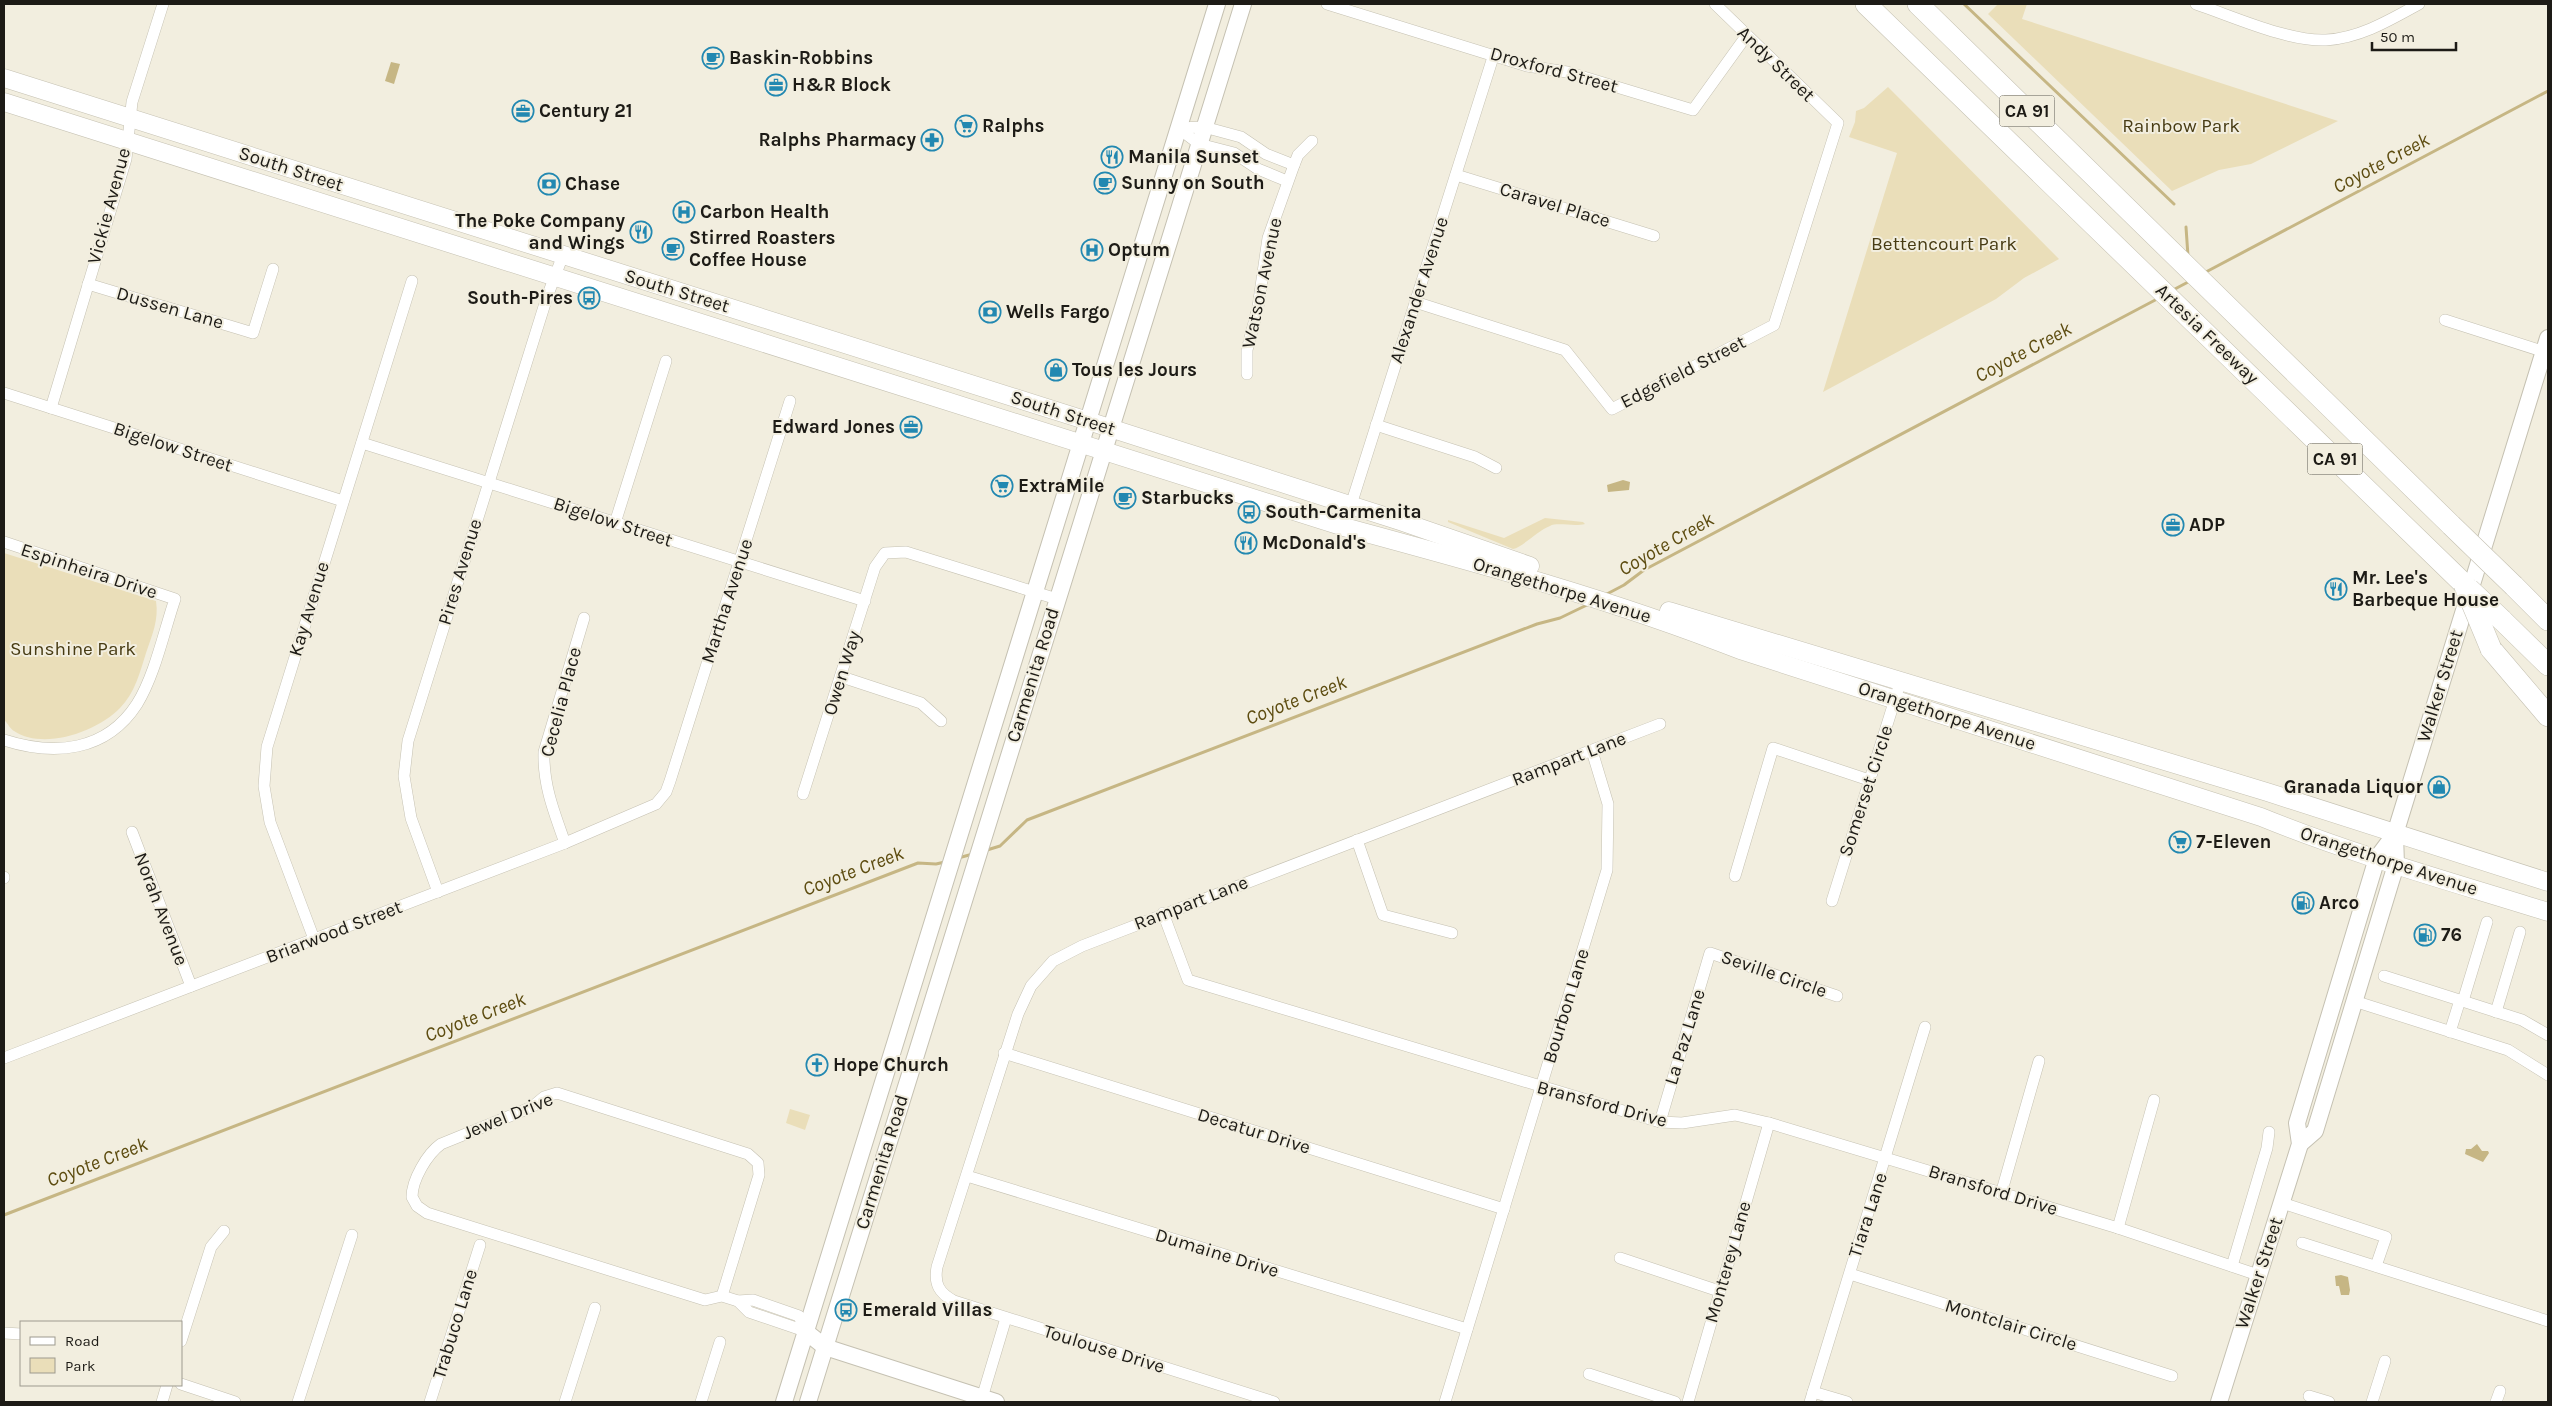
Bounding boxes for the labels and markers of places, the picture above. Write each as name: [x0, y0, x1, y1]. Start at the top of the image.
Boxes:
cafe icon: Baskin-Robbins: [701, 46, 725, 70]
place label: Baskin-Robbins: [729, 47, 873, 69]
office icon: H&R Block: [764, 73, 788, 97]
place label: H&R Block: [792, 74, 891, 96]
office icon: Century 21: [511, 99, 535, 123]
place label: Century 21: [539, 100, 632, 122]
supermarket icon: Ralphs: [954, 114, 978, 138]
place label: Ralphs: [982, 115, 1045, 137]
pharmacy icon: Ralphs Pharmacy: [920, 128, 944, 152]
place label: Ralphs Pharmacy: [758, 129, 916, 151]
restaurant icon: Manila Sunset: [1100, 145, 1124, 169]
place label: Manila Sunset: [1128, 146, 1259, 168]
cafe icon: Sunny on South: [1093, 171, 1117, 195]
bank icon: Chase: [537, 172, 561, 196]
place label: Sunny on South: [1121, 172, 1265, 194]
place label: Chase: [565, 173, 620, 195]
hospital icon: Carbon Health: [672, 200, 696, 224]
place label: Carbon Health: [700, 201, 829, 223]
place label: The Poke Company and Wings: [455, 210, 625, 254]
restaurant icon: The Poke Company and Wings: [629, 220, 653, 244]
place label: Stirred Roasters Coffee House: [689, 227, 835, 271]
cafe icon: Stirred Roasters Coffee House: [661, 237, 685, 261]
hospital icon: Optum: [1080, 238, 1104, 262]
place label: Optum: [1108, 239, 1170, 261]
bus stop icon: South-Pires: [577, 286, 601, 310]
place label: South-Pires: [467, 287, 573, 309]
bank icon: Wells Fargo: [978, 300, 1002, 324]
place label: Wells Fargo: [1006, 301, 1110, 323]
shop icon: Tous les Jours: [1044, 358, 1068, 382]
place label: Tous les Jours: [1072, 359, 1197, 381]
office icon: Edward Jones: [899, 415, 923, 439]
place label: Edward Jones: [772, 416, 895, 438]
supermarket icon: ExtraMile: [990, 474, 1014, 498]
place label: ExtraMile: [1018, 475, 1104, 497]
cafe icon: Starbucks: [1113, 486, 1137, 510]
place label: Starbucks: [1141, 487, 1234, 509]
bus stop icon: South-Carmenita: [1237, 500, 1261, 524]
place label: South-Carmenita: [1265, 501, 1422, 523]
office icon: ADP: [2161, 513, 2185, 537]
place label: ADP: [2189, 514, 2225, 536]
restaurant icon: McDonald's: [1234, 531, 1258, 555]
place label: McDonald's: [1262, 532, 1366, 554]
place label: Mr. Lee's Barbeque House: [2352, 567, 2499, 611]
restaurant icon: Mr. Lee's Barbeque House: [2324, 577, 2348, 601]
shop icon: Granada Liquor: [2427, 775, 2451, 799]
place label: Granada Liquor: [2284, 776, 2424, 798]
supermarket icon: 7-Eleven: [2168, 830, 2192, 854]
place label: 7-Eleven: [2196, 831, 2271, 853]
fuel station icon: Arco: [2291, 891, 2315, 915]
place label: Arco: [2319, 892, 2359, 914]
fuel station icon: 76: [2413, 923, 2437, 947]
place label: 76: [2441, 924, 2462, 946]
church icon: Hope Church: [805, 1053, 829, 1077]
place label: Hope Church: [833, 1054, 949, 1076]
bus stop icon: Emerald Villas: [834, 1298, 858, 1322]
place label: Emerald Villas: [862, 1299, 992, 1321]

